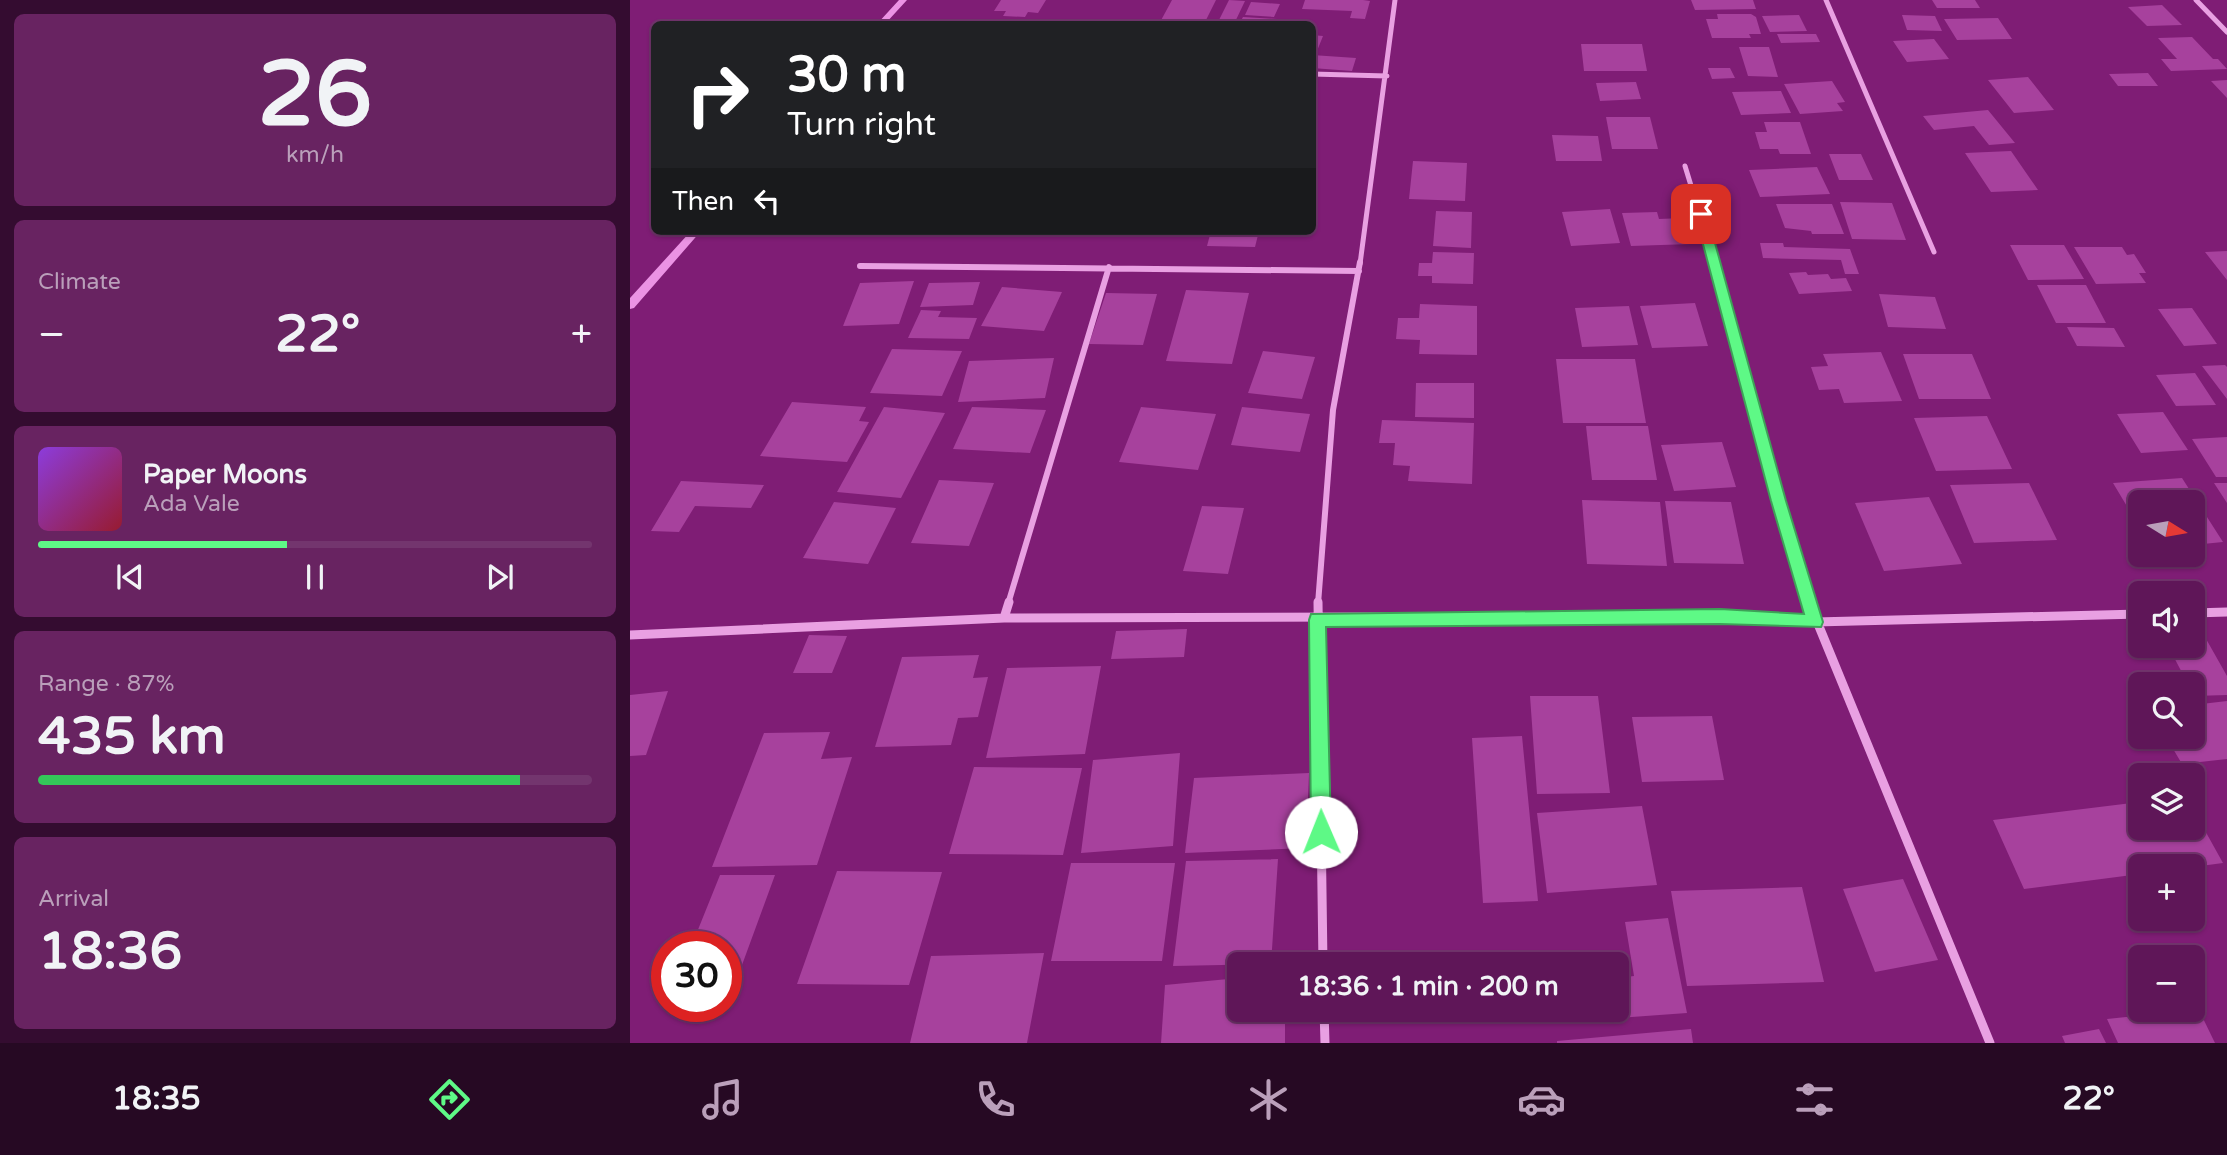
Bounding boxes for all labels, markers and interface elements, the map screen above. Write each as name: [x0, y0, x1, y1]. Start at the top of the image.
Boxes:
text: 26: [258, 40, 372, 150]
text: 30 m: [787, 46, 906, 105]
icon: right: [672, 49, 763, 140]
text: Turn right: [787, 106, 936, 144]
text: km/h: [286, 141, 344, 169]
icon: left: [748, 182, 786, 220]
pin: [1671, 184, 1731, 244]
text: Then: [672, 186, 734, 217]
icon: arrive: [1682, 195, 1720, 233]
text: Climate: [38, 268, 121, 296]
text: 22°: [275, 303, 360, 366]
text: −: [38, 312, 65, 358]
text: +: [571, 312, 592, 358]
text: Paper Moons: [143, 459, 307, 490]
text: Ada Vale: [143, 490, 240, 518]
north arrow: [2128, 490, 2205, 567]
map controls: [2128, 490, 2205, 1022]
icon: previous: [111, 558, 149, 596]
icon: pause: [296, 558, 334, 596]
icon: next: [481, 558, 519, 596]
button: sound: [2128, 581, 2205, 658]
text: Range · 87%: [38, 670, 174, 698]
button: search: [2128, 672, 2205, 749]
text: 435 km: [38, 705, 226, 768]
button: layers: [2128, 763, 2205, 840]
position arrow: [1284, 795, 1358, 869]
button: +: [2128, 854, 2205, 931]
text: Arrival: [38, 885, 109, 913]
text: 18:36: [38, 920, 182, 983]
speed limit sign: 30: [651, 931, 742, 1022]
button: −: [2128, 945, 2205, 1022]
text: 18:36 · 1 min · 200 m: [1297, 971, 1559, 1002]
icon: directions: [425, 1075, 474, 1124]
icon: music: [698, 1075, 747, 1124]
icon: phone: [971, 1075, 1020, 1124]
icon: climate: [1244, 1075, 1293, 1124]
icon: car: [1517, 1075, 1566, 1124]
icon: filters: [1790, 1075, 1839, 1124]
text: 18:35: [112, 1080, 201, 1118]
text: 22°: [2063, 1080, 2115, 1118]

